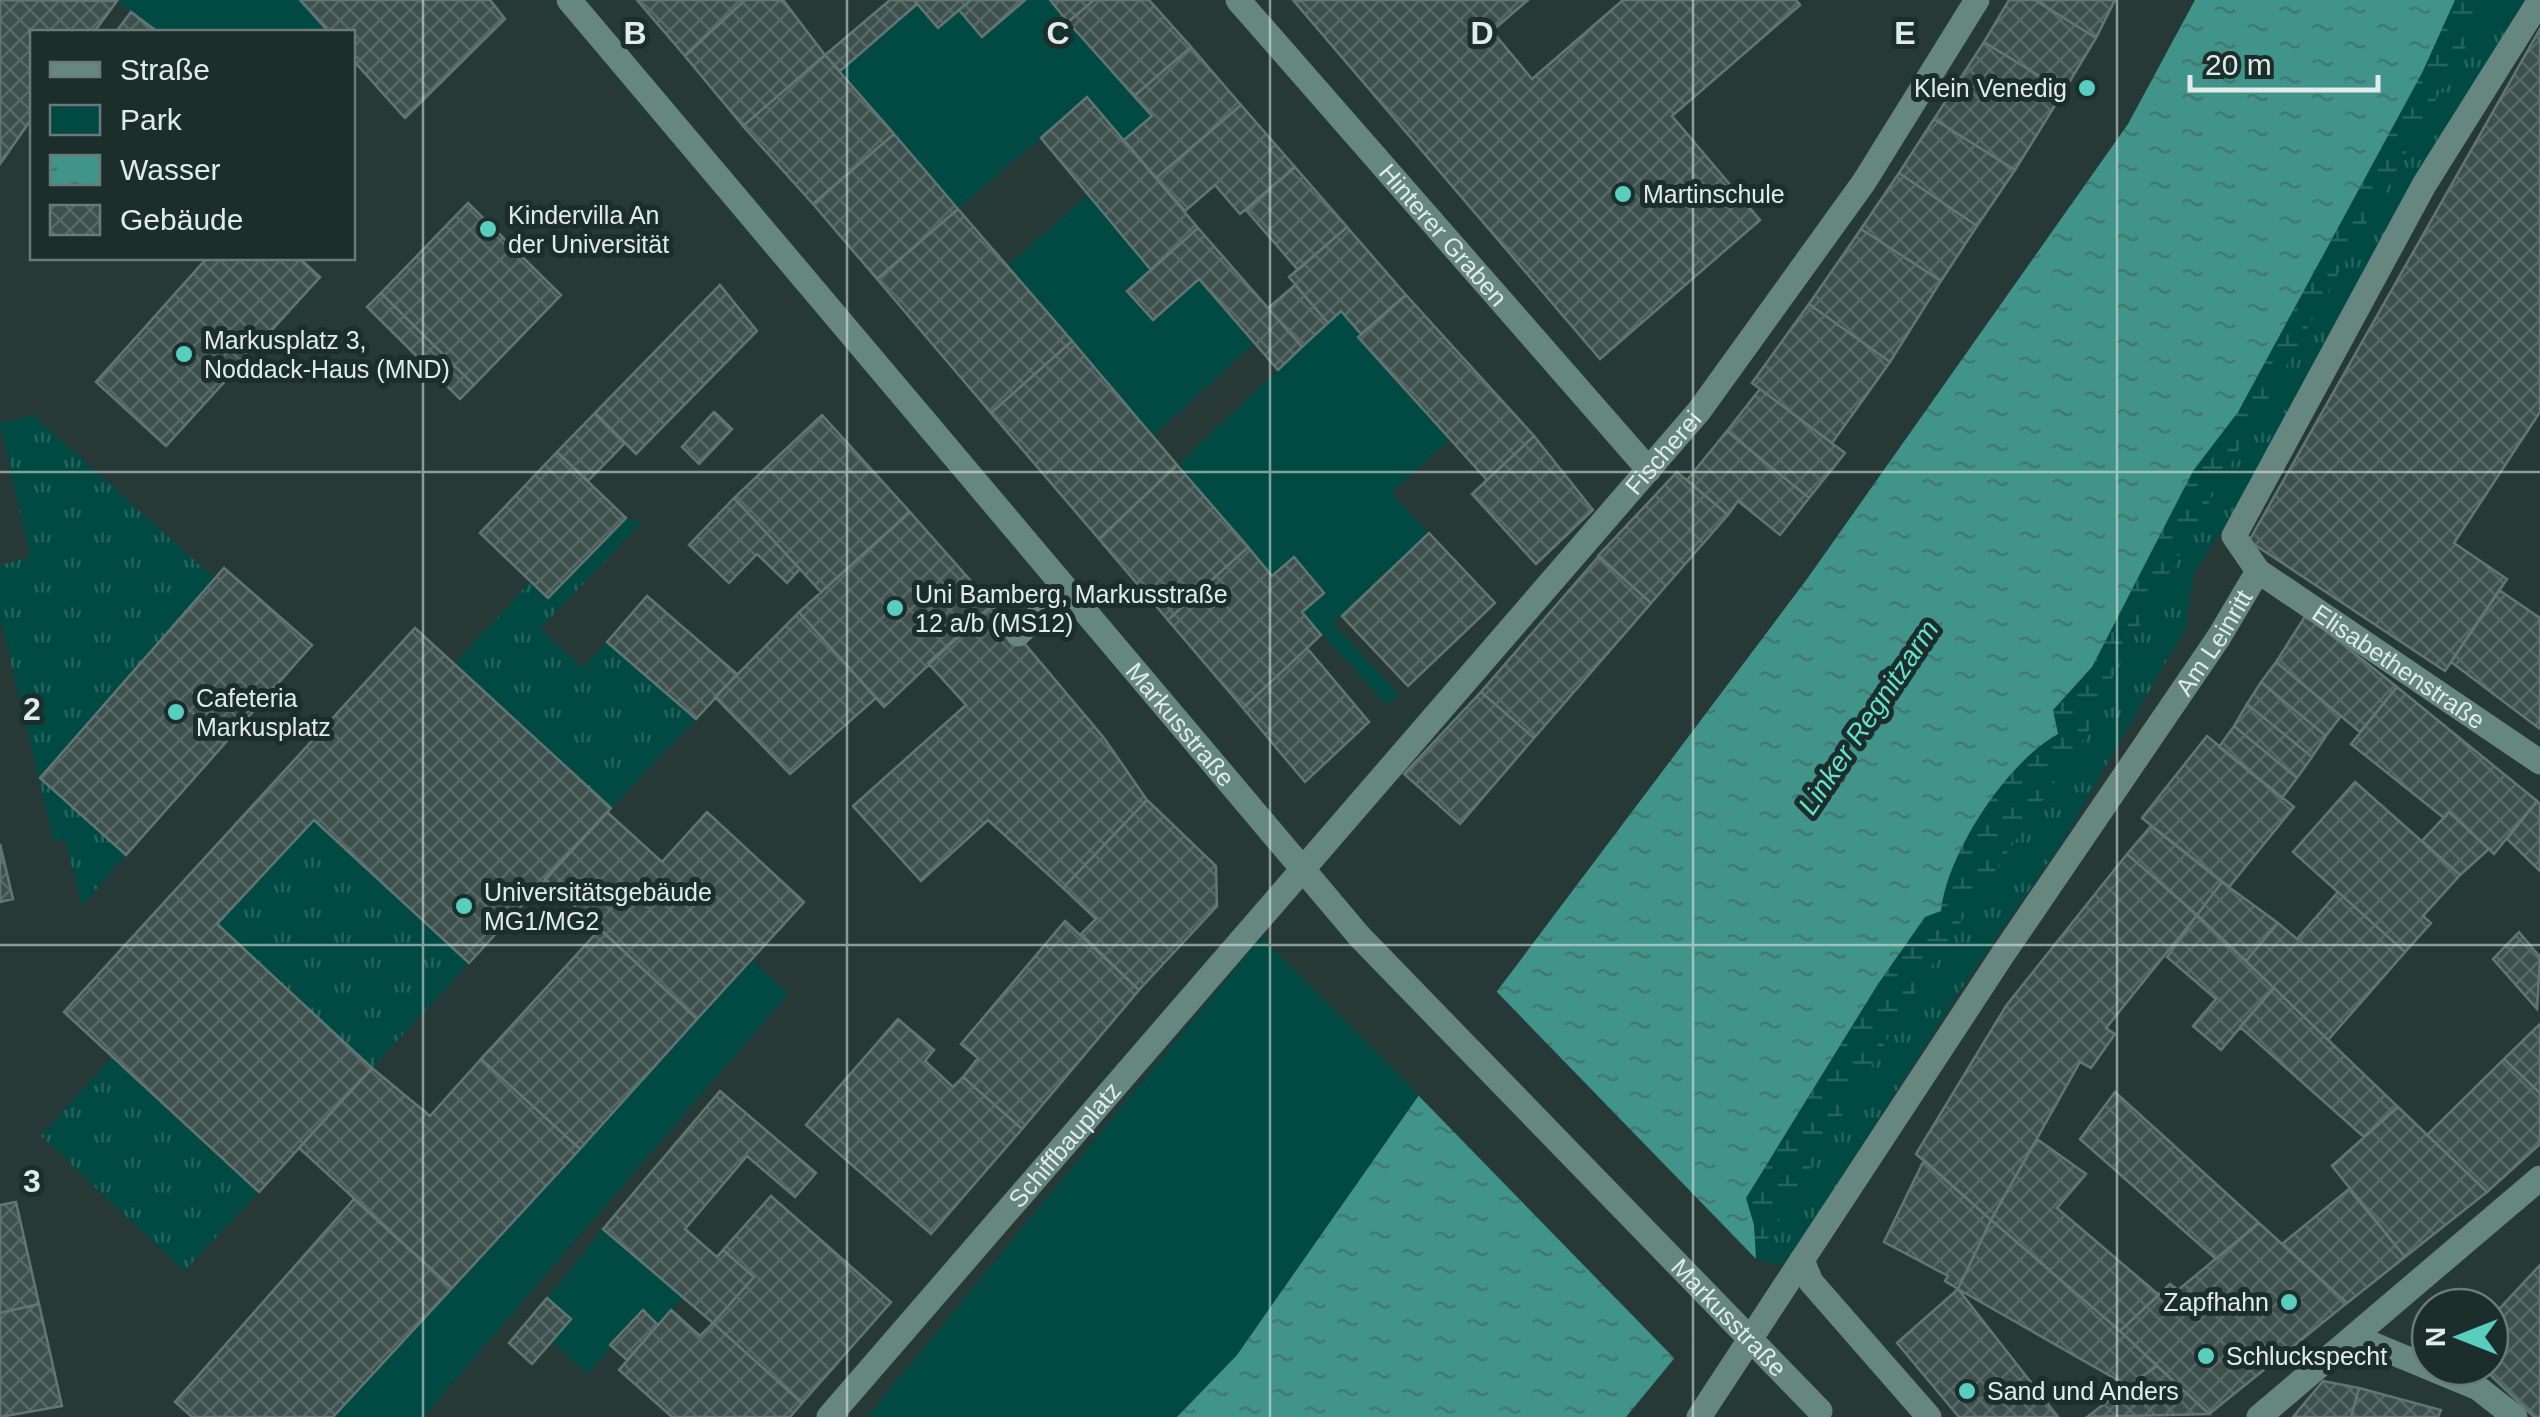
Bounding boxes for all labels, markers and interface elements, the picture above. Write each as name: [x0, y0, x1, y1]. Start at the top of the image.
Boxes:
text: B: [623, 15, 647, 51]
text: C: [1046, 15, 1070, 51]
text: D: [1470, 15, 1494, 51]
text: E: [1894, 15, 1916, 51]
legend: [30, 30, 355, 260]
scale bar: [2190, 30, 2378, 92]
text: 20 m: [2205, 48, 2272, 81]
text: Straße: [120, 53, 210, 86]
place label: Klein Venedig: [1914, 74, 2067, 102]
marker: Klein Venedig: [2076, 77, 2098, 99]
text: Park: [120, 103, 183, 136]
text: Wasser: [120, 153, 221, 186]
street label: Hinterer Graben: [1374, 158, 1513, 312]
place label: Martinschule: [1643, 180, 1785, 208]
marker: Martinschule: [1612, 183, 1634, 205]
place label: Kindervilla An der Universität: [508, 201, 669, 258]
text: Gebäude: [120, 203, 243, 236]
marker: Kindervilla An der Universität: [477, 218, 499, 240]
place label: Markusplatz 3, Noddack-Haus (MND): [204, 326, 450, 383]
marker: Markusplatz 3, Noddack-Haus (MND): [173, 343, 195, 365]
street label: Fischerei: [1619, 405, 1707, 500]
place label: Uni Bamberg, Markusstraße 12 a/b (MS12): [915, 580, 1228, 637]
street label: Am Leinritt: [2170, 585, 2258, 700]
marker: Uni Bamberg, Markusstraße 12 a/b (MS12): [884, 597, 906, 619]
street label: Elisabethenstraße: [2308, 598, 2490, 734]
water label: Linker Regnitzarm: [1792, 614, 1945, 820]
street label: Markusstraße: [1121, 657, 1241, 792]
place label: Cafeteria Markusplatz: [196, 684, 331, 741]
text: 2: [23, 691, 41, 727]
marker: Cafeteria Markusplatz: [165, 701, 187, 723]
place label: Universitätsgebäude MG1/MG2: [484, 878, 712, 935]
marker: Universitätsgebäude MG1/MG2: [453, 895, 475, 917]
street label: Schiffbauplatz: [1003, 1076, 1126, 1213]
text: 3: [23, 1163, 41, 1199]
street label: Markusstraße: [1666, 1253, 1792, 1382]
north arrow: [2410, 1287, 2510, 1387]
place label: Zapfhahn: [2163, 1288, 2269, 1316]
marker: Zapfhahn: [2278, 1291, 2300, 1313]
text: N: [2420, 1327, 2451, 1347]
place label: Schluckspecht: [2226, 1342, 2387, 1370]
marker: Schluckspecht: [2195, 1345, 2217, 1367]
place label: Sand und Anders: [1987, 1377, 2179, 1405]
marker: Sand und Anders: [1956, 1380, 1978, 1402]

